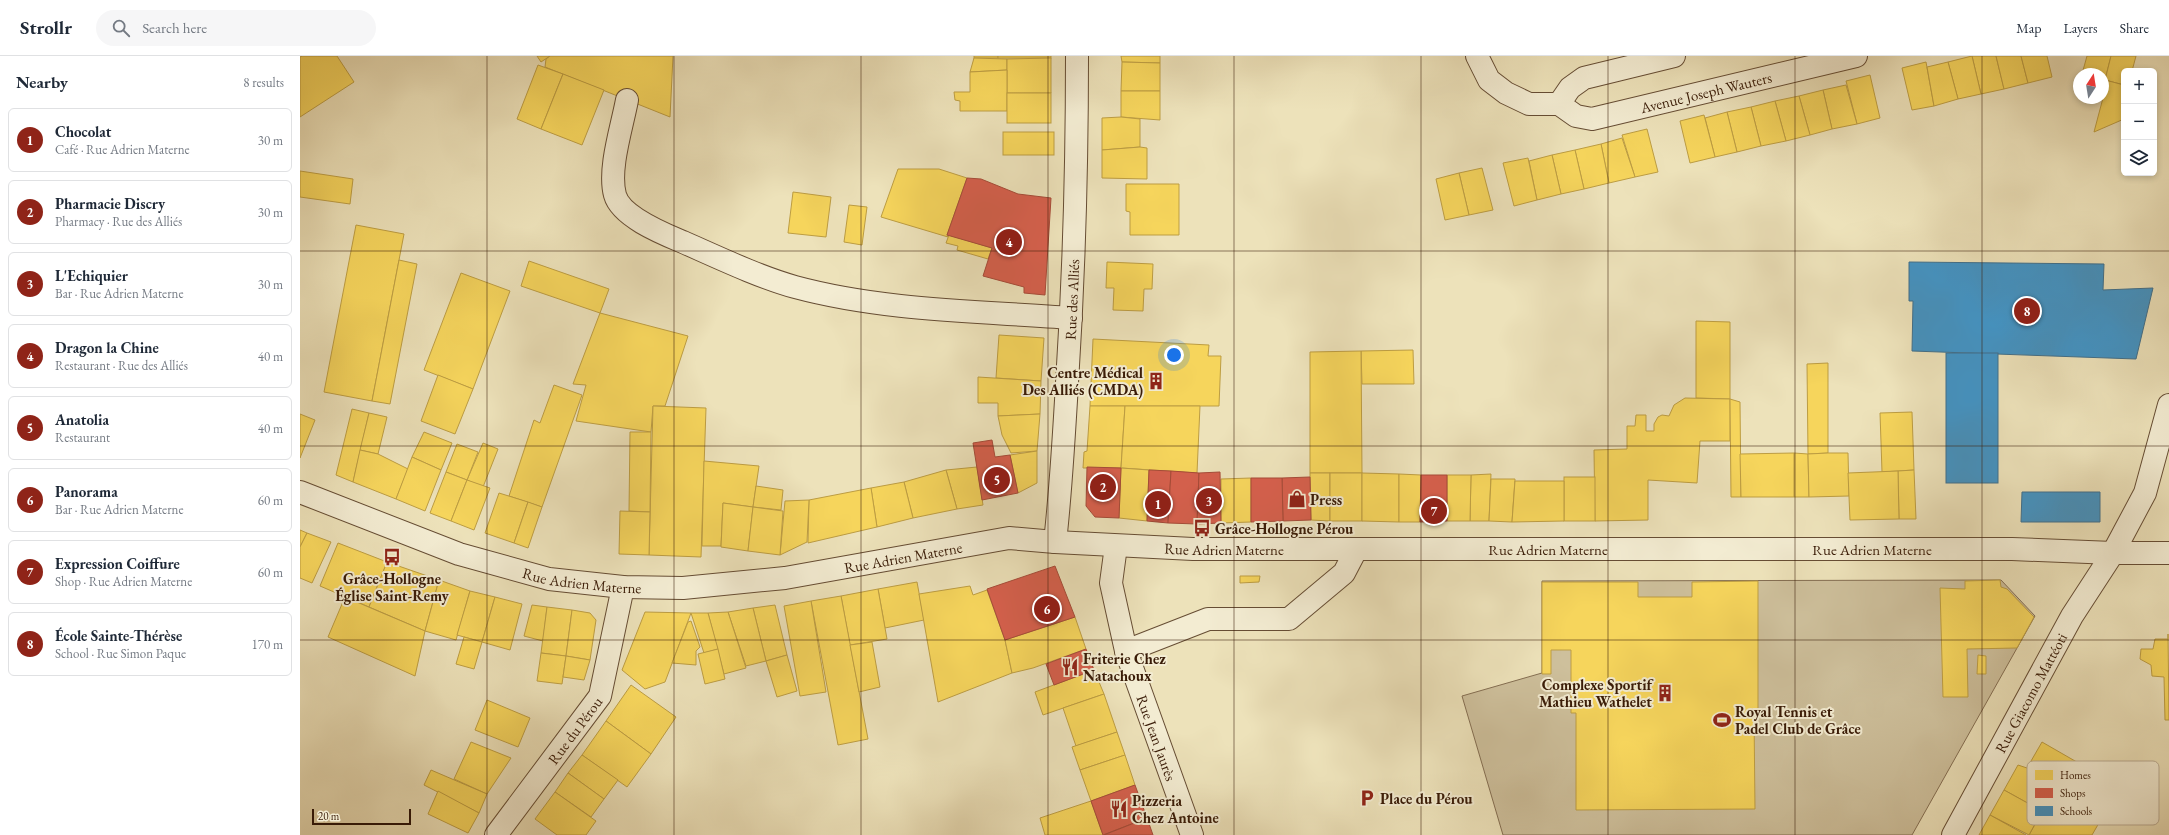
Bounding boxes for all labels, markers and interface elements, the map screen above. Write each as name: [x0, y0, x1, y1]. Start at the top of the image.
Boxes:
search box: [96, 10, 376, 46]
text: Strollr: [20, 15, 72, 40]
icon: search: [110, 17, 132, 39]
text: Search here: [142, 18, 207, 37]
text: Map: [2016, 19, 2041, 37]
text: Layers: [2063, 19, 2098, 37]
text: Share: [2120, 19, 2149, 37]
street label: Avenue Joseph Wauters: [1637, 67, 1774, 117]
north arrow: [2073, 68, 2109, 104]
map controls: [2121, 68, 2157, 176]
button: +: [2121, 68, 2157, 104]
text: Nearby: [16, 71, 68, 93]
text: 8 results: [243, 74, 284, 91]
button: −: [2121, 104, 2157, 140]
text: Chocolat: [55, 122, 111, 141]
text: 1: [27, 132, 33, 149]
text: 30 m: [258, 132, 283, 149]
button: layers: [2121, 140, 2157, 176]
text: Café · Rue Adrien Materne: [55, 141, 190, 158]
text: Pharmacie Discry: [55, 194, 165, 213]
text: 2: [27, 204, 33, 221]
text: 30 m: [258, 204, 283, 221]
text: Pharmacy · Rue des Alliés: [55, 213, 182, 230]
pin: 4: [996, 227, 1022, 257]
street label: Rue des Alliés: [1060, 259, 1083, 340]
text: L'Echiquier: [55, 266, 128, 285]
text: 3: [27, 276, 33, 293]
text: 30 m: [258, 276, 283, 293]
text: Bar · Rue Adrien Materne: [55, 285, 183, 302]
pin: 8: [2014, 296, 2040, 326]
text: Dragon la Chine: [55, 338, 159, 357]
your location: [1164, 345, 1184, 365]
text: 4: [27, 348, 33, 365]
text: 40 m: [258, 348, 283, 365]
text: Restaurant · Rue des Alliés: [55, 357, 188, 374]
place label: Centre Médical Des Alliés (CMDA): [1022, 363, 1144, 399]
building icon: Centre Médical Des Alliés (CMDA): [1146, 371, 1166, 391]
text: Anatolia: [55, 410, 109, 429]
text: 5: [27, 420, 33, 437]
text: 40 m: [258, 420, 283, 437]
text: Restaurant: [55, 429, 110, 446]
pin: 5: [984, 465, 1010, 495]
pin: 2: [1090, 472, 1116, 502]
text: Panorama: [55, 482, 118, 501]
pin: 3: [1196, 486, 1222, 516]
pin: 1: [1145, 489, 1171, 519]
shop icon: Press: [1287, 489, 1307, 509]
place label: Press: [1310, 490, 1342, 509]
text: 6: [27, 492, 33, 509]
text: 60 m: [258, 492, 283, 509]
pin: 7: [1421, 496, 1447, 526]
text: Bar · Rue Adrien Materne: [55, 501, 183, 518]
bus stop icon: Grâce-Hollogne Pérou: [1192, 518, 1212, 538]
place label: Grâce-Hollogne Pérou: [1215, 519, 1354, 538]
street label: Rue Adrien Materne: [843, 537, 964, 577]
street label: Rue Adrien Materne: [1164, 538, 1284, 559]
street label: Rue Adrien Materne: [1488, 540, 1608, 559]
street label: Rue Adrien Materne: [1812, 540, 1932, 559]
bus stop icon: Grâce-Hollogne Église Saint-Remy: [382, 547, 402, 567]
text: Expression Coiffure: [55, 554, 180, 573]
street label: Rue Adrien Materne: [521, 563, 642, 597]
text: 7: [27, 564, 33, 581]
text: 60 m: [258, 564, 283, 581]
place label: Grâce-Hollogne Église Saint-Remy: [335, 569, 450, 605]
text: Shop · Rue Adrien Materne: [55, 573, 192, 590]
pin: 6: [1034, 594, 1060, 624]
text: École Sainte-Thérèse: [55, 626, 182, 645]
street label: Rue Giacomo Mattéoti: [1990, 629, 2071, 756]
text: 8: [27, 636, 33, 653]
text: 170 m: [252, 636, 283, 653]
text: School · Rue Simon Paque: [55, 645, 186, 662]
place label: Friterie Chez Natachoux: [1083, 649, 1166, 685]
restaurant icon: Friterie Chez Natachoux: [1060, 657, 1080, 677]
place label: Complexe Sportif Mathieu Wathelet: [1539, 675, 1655, 711]
building icon: Complexe Sportif Mathieu Wathelet: [1655, 683, 1675, 703]
street label: Rue du Pérou: [543, 692, 606, 768]
street label: Rue Jean Jaurès: [1133, 692, 1181, 783]
place label: Royal Tennis et Padel Club de Grâce: [1735, 702, 1861, 738]
sports icon: Royal Tennis et Padel Club de Grâce: [1712, 710, 1732, 730]
legend: [2027, 761, 2159, 825]
text: Homes: [2060, 768, 2091, 782]
text: Shops: [2060, 786, 2086, 800]
parking icon: Place du Pérou: [1357, 788, 1377, 808]
place label: Place du Pérou: [1380, 789, 1473, 808]
place label: Pizzeria Chez Antoine: [1132, 791, 1219, 827]
restaurant icon: Pizzeria Chez Antoine: [1109, 799, 1129, 819]
text: Schools: [2060, 804, 2093, 818]
scale bar: [312, 807, 411, 826]
text: 20 m: [318, 809, 339, 823]

